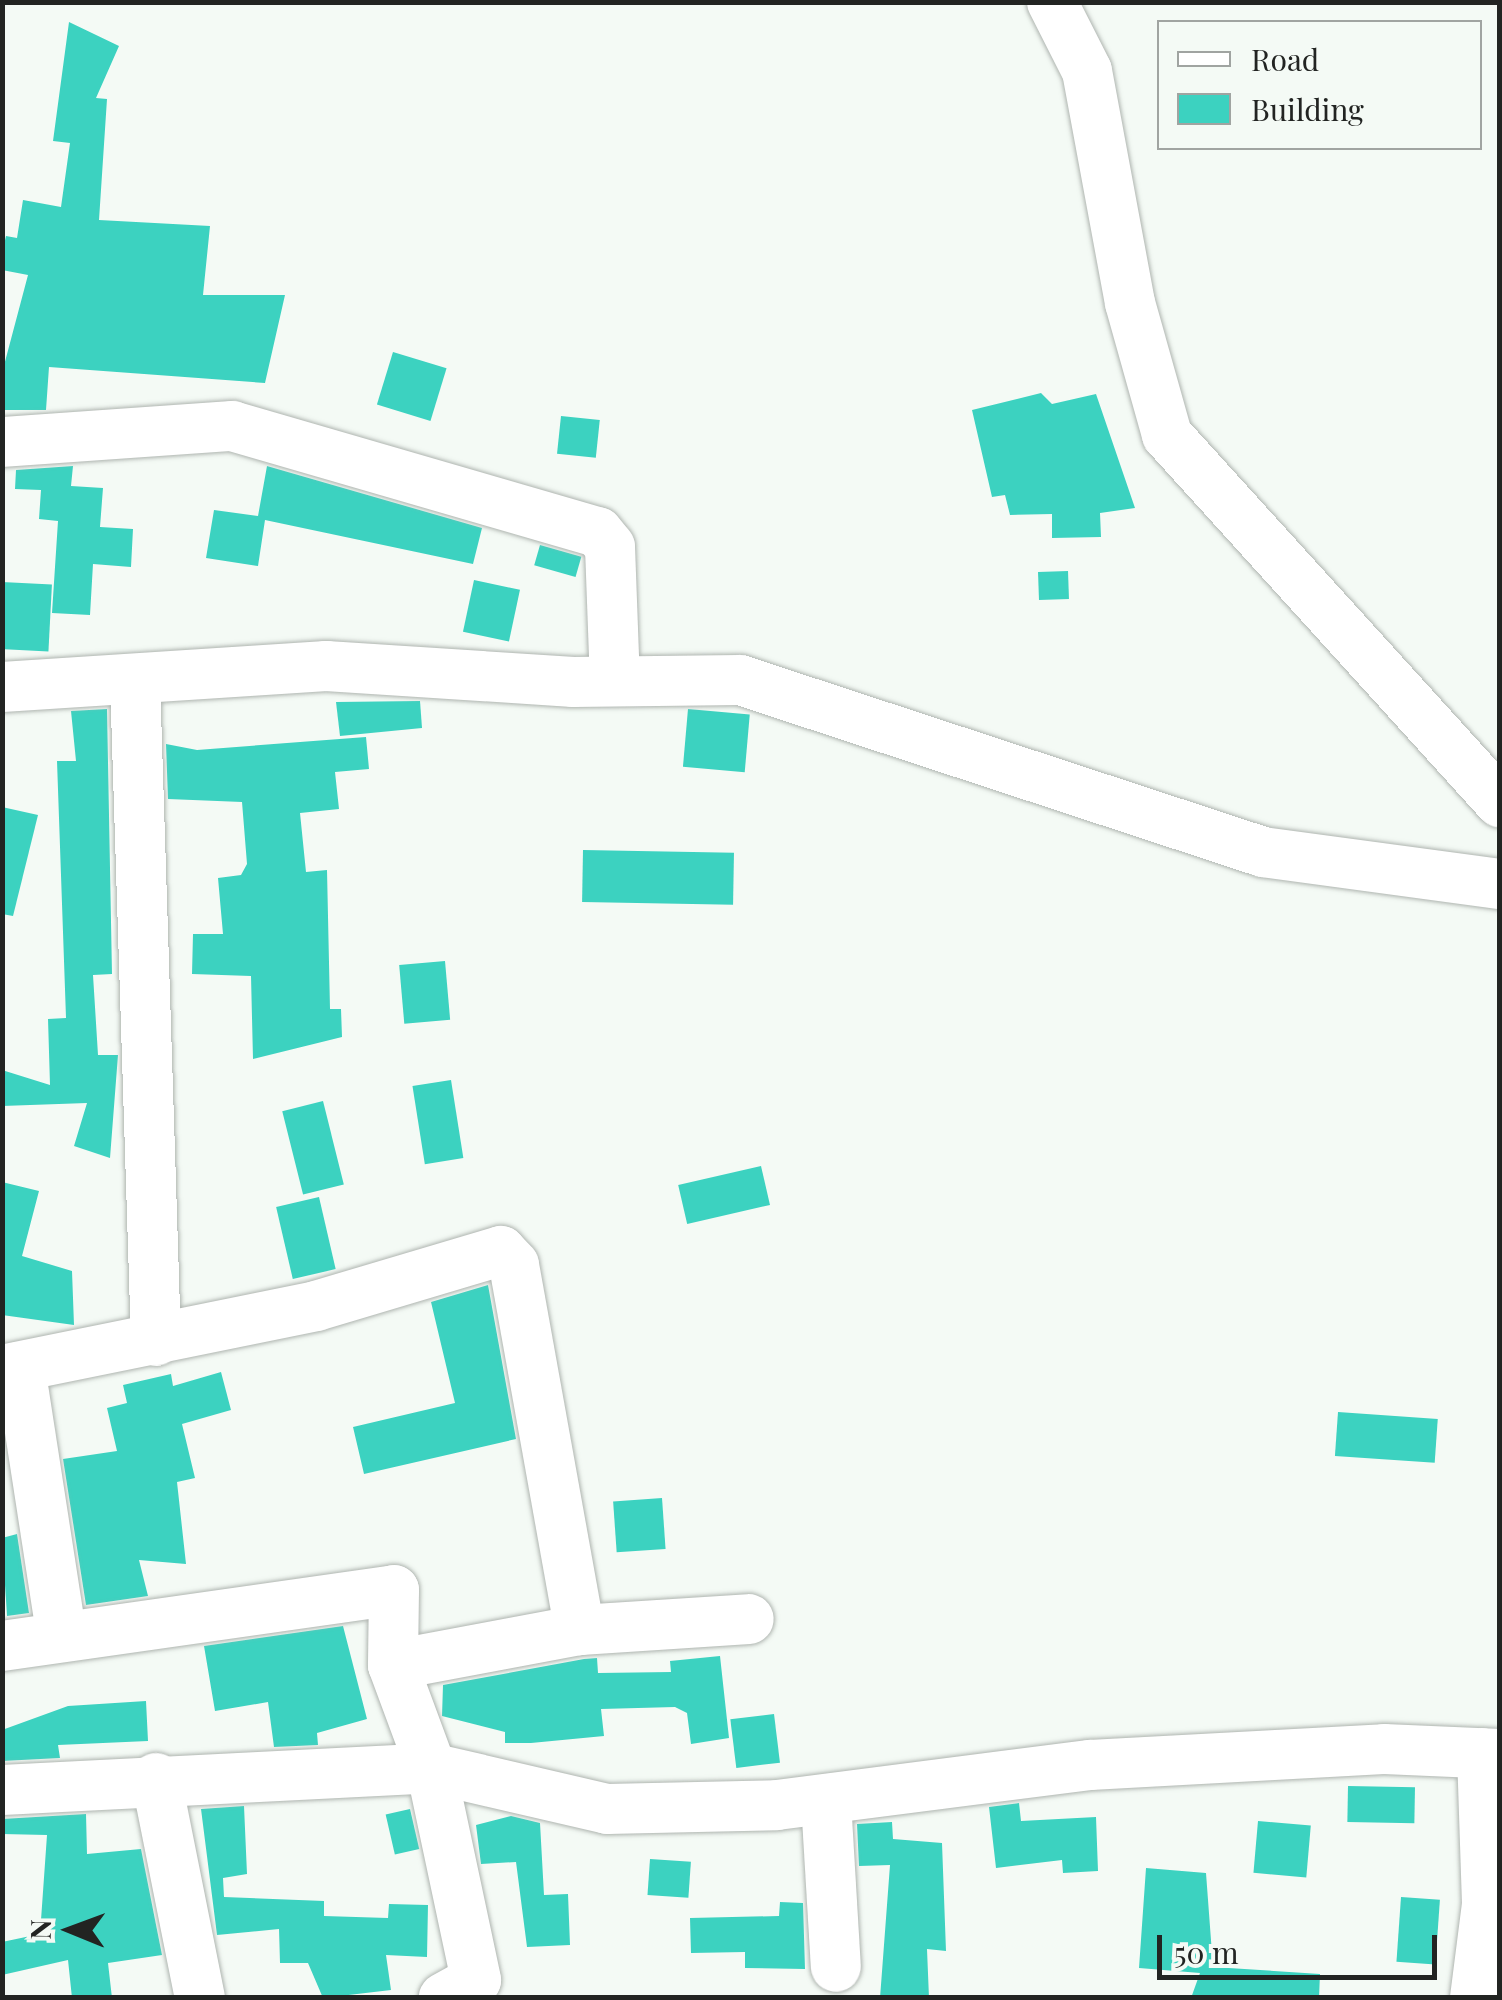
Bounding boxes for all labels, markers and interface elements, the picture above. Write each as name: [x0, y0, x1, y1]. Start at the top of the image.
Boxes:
legend: [1157, 20, 1482, 150]
text: Road: [1251, 39, 1319, 79]
text: Building: [1251, 89, 1364, 129]
north arrow: [20, 1880, 120, 1980]
scale bar: [1162, 1915, 1442, 1977]
text: N: [21, 1919, 58, 1940]
text: 50 m: [1174, 1932, 1239, 1972]

